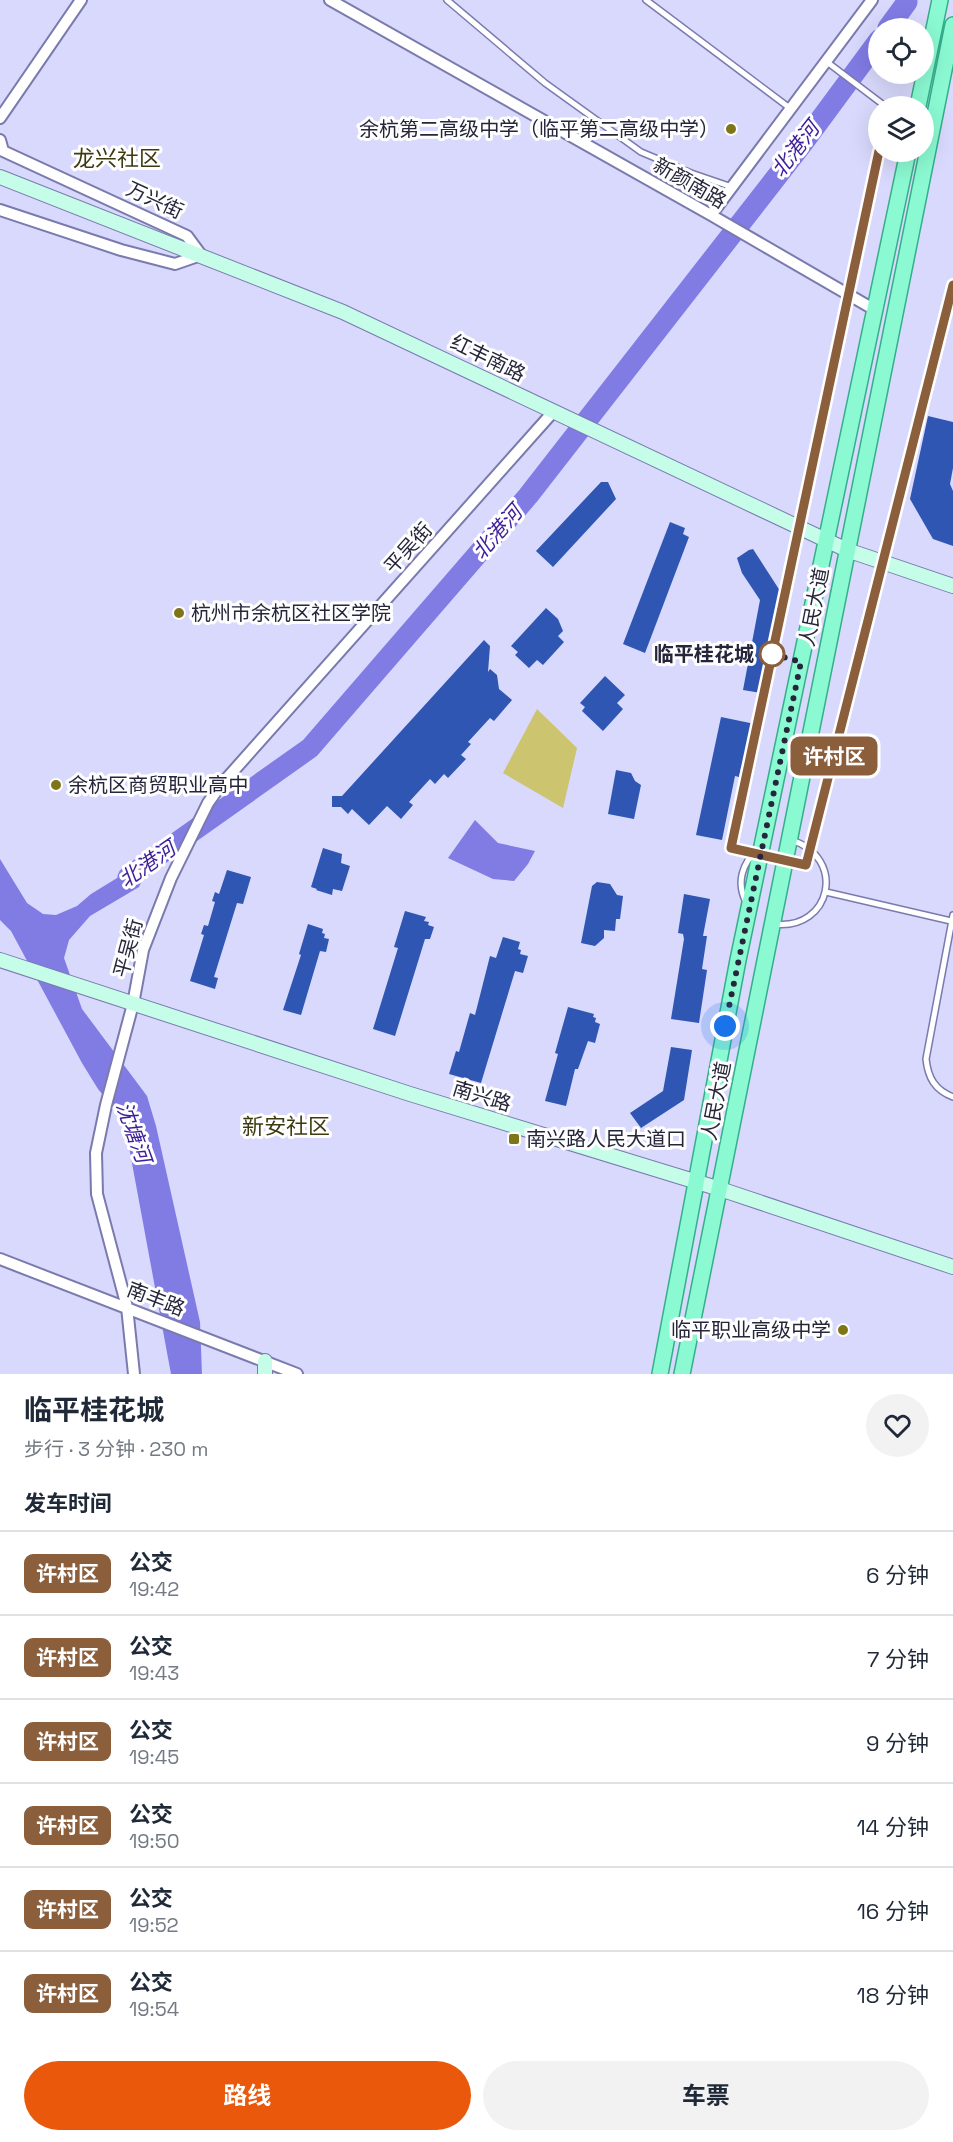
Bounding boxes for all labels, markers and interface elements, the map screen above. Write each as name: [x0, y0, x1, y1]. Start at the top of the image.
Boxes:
map controls: [868, 18, 934, 162]
button: locate: [868, 18, 934, 84]
button: layers: [868, 96, 934, 162]
water label: 北港河: [765, 113, 827, 182]
place label: 余杭第二高级中学（临平第二高级中学）: [359, 116, 719, 142]
marker: 余杭第二高级中学（临平第二高级中学）: [724, 122, 738, 136]
district label: 龙兴社区: [73, 144, 161, 172]
street label: 新颜南路: [649, 152, 731, 214]
street label: 万兴街: [122, 176, 188, 224]
street label: 红丰南路: [446, 329, 530, 387]
water label: 北港河: [466, 496, 530, 565]
street label: 平吴街: [378, 517, 438, 579]
street label: 人民大道: [794, 565, 834, 649]
place label: 杭州市余杭区社区学院: [191, 600, 391, 626]
marker: 杭州市余杭区社区学院: [172, 606, 186, 620]
place label: 临平桂花城: [654, 641, 754, 667]
marker: 临平桂花城: [759, 641, 785, 667]
line badge: 许村区: [800, 736, 868, 776]
text: 许村区: [803, 743, 866, 770]
place label: 余杭区商贸职业高中: [68, 772, 248, 798]
marker: 余杭区商贸职业高中: [49, 778, 63, 792]
water label: 北港河: [113, 833, 184, 893]
street label: 平吴街: [108, 916, 148, 980]
your location: [710, 1011, 740, 1041]
street label: 人民大道: [696, 1059, 736, 1143]
street label: 南兴路: [450, 1075, 514, 1117]
water label: 沈塘河: [111, 1098, 159, 1170]
district label: 新安社区: [242, 1112, 330, 1140]
place label: 南兴路人民大道口: [526, 1126, 686, 1152]
marker: 南兴路人民大道口: [507, 1132, 521, 1146]
street label: 南丰路: [123, 1276, 189, 1322]
place label: 临平职业高级中学: [671, 1317, 831, 1343]
marker: 临平职业高级中学: [836, 1323, 850, 1337]
text: 临平桂花城: [24, 1392, 164, 1428]
button: heart: [866, 1394, 929, 1457]
text: 步行 · 3 分钟 · 230 m: [24, 1436, 209, 1462]
text: 发车时间: [24, 1489, 112, 1517]
text: 公交: [129, 1548, 173, 1576]
text: 许村区: [36, 1560, 99, 1587]
text: 6 分钟: [866, 1561, 929, 1589]
text: 19:42: [129, 1576, 179, 1602]
text: 公交: [129, 1632, 173, 1660]
text: 许村区: [36, 1644, 99, 1671]
text: 7 分钟: [867, 1645, 929, 1673]
text: 19:43: [129, 1660, 179, 1686]
text: 公交: [129, 1716, 173, 1744]
text: 许村区: [36, 1728, 99, 1755]
text: 9 分钟: [866, 1729, 929, 1757]
text: 19:45: [129, 1744, 179, 1770]
text: 公交: [129, 1800, 173, 1828]
text: 许村区: [36, 1812, 99, 1839]
text: 14 分钟: [856, 1813, 929, 1841]
text: 19:50: [129, 1828, 179, 1854]
text: 公交: [129, 1884, 173, 1912]
text: 许村区: [36, 1896, 99, 1923]
text: 16 分钟: [857, 1897, 929, 1925]
text: 19:52: [129, 1912, 179, 1938]
text: 公交: [129, 1968, 173, 1996]
text: 许村区: [36, 1980, 99, 2007]
text: 18 分钟: [856, 1981, 929, 2009]
text: 19:54: [129, 1996, 179, 2022]
button: 路线: [24, 2061, 471, 2130]
button: 车票: [483, 2061, 929, 2130]

